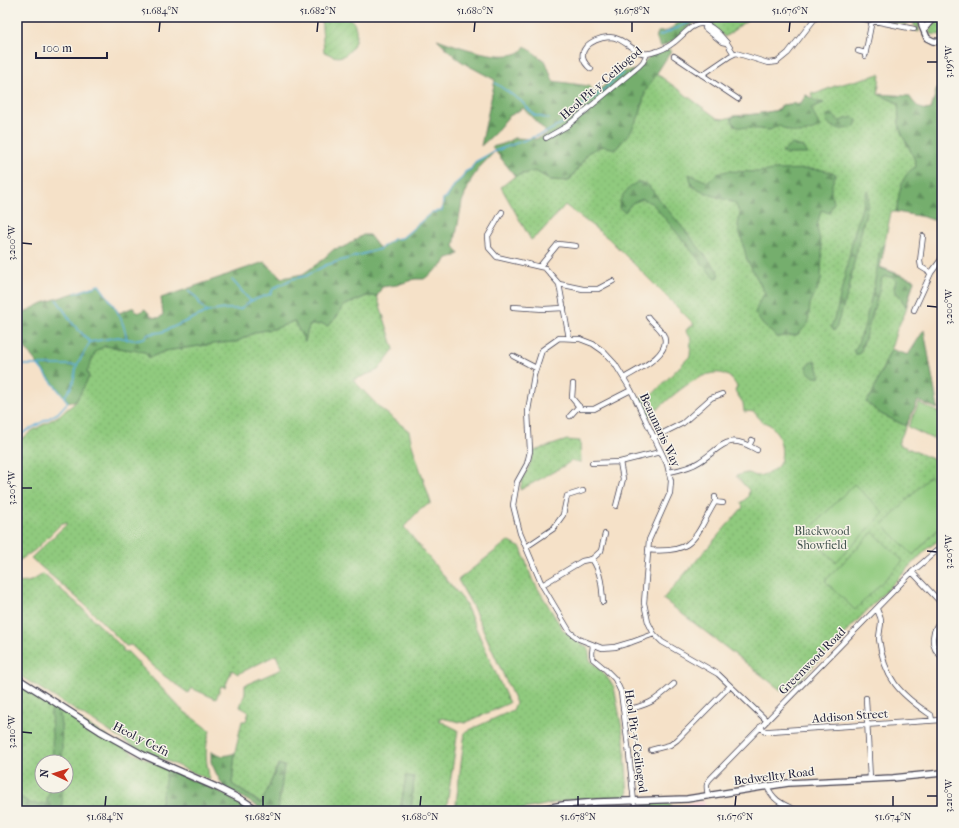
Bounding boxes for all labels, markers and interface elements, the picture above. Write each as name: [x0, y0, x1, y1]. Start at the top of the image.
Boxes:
text: 51.684°N: [141, 5, 179, 17]
text: 51.682°N: [300, 5, 337, 17]
text: 51.680°N: [456, 5, 494, 17]
text: 51.678°N: [614, 5, 651, 17]
text: 51.676°N: [772, 5, 809, 17]
scale bar: [36, 34, 107, 60]
text: 100 m: [42, 41, 72, 55]
street label: Heol Pit-y-Ceiliogod: [557, 43, 645, 122]
text: 3.195°W: [943, 45, 955, 78]
text: 3.200°W: [6, 224, 18, 261]
text: 3.200°W: [943, 288, 955, 325]
street label: Beaumaris Way: [637, 391, 683, 470]
text: 3.205°W: [6, 470, 18, 505]
park label: Blackwood Showfield: [794, 524, 850, 552]
text: 3.205°W: [943, 534, 955, 569]
street label: Greenwood Road: [776, 624, 849, 697]
street label: Heol Pit-y-Ceiliogod: [622, 688, 650, 794]
street label: Addison Street: [811, 706, 889, 726]
text: 3.210°W: [6, 714, 18, 749]
street label: Heol y Cefn: [111, 719, 171, 759]
north arrow: [34, 754, 74, 794]
street label: Bedwellty Road: [733, 764, 816, 788]
text: N: [38, 768, 51, 778]
text: 3.210°W: [943, 778, 955, 813]
text: 51.684°N: [86, 811, 124, 823]
text: 51.682°N: [245, 811, 282, 823]
text: 51.680°N: [401, 811, 439, 823]
text: 51.678°N: [560, 811, 597, 823]
text: 51.676°N: [717, 811, 754, 823]
text: 51.674°N: [875, 811, 912, 823]

